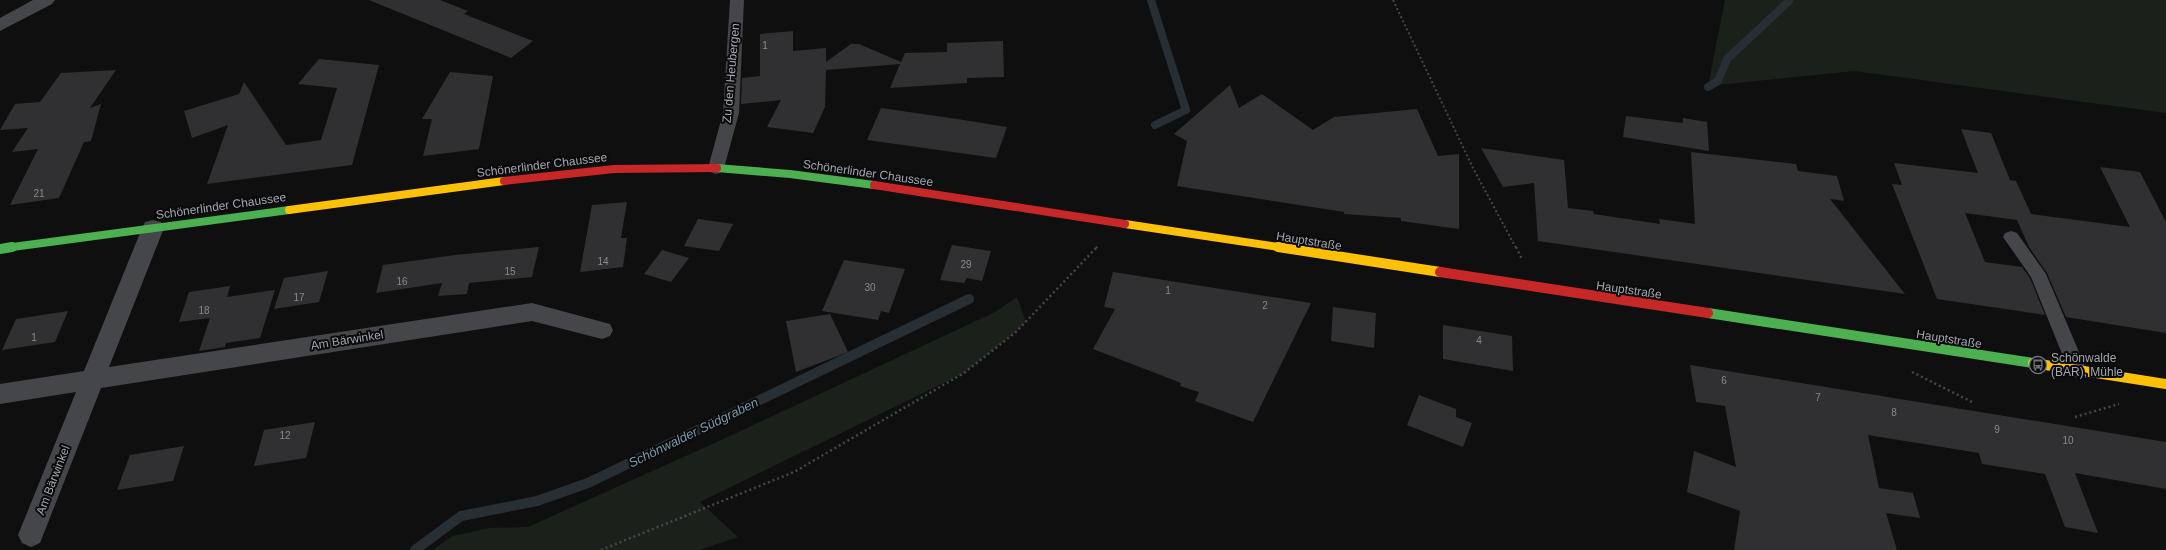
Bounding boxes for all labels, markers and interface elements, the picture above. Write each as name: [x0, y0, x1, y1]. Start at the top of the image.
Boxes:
street label: Zu den Heubergen: [720, 23, 742, 123]
house number: 1: [762, 40, 768, 51]
street label: Schönerlinder Chaussee: [476, 150, 608, 180]
street label: Schönerlinder Chaussee: [802, 157, 934, 189]
house number: 21: [33, 188, 45, 199]
street label: Schönerlinder Chaussee: [155, 190, 287, 222]
street label: Hauptstraße: [1275, 229, 1343, 253]
house number: 14: [597, 256, 609, 267]
house number: 29: [960, 259, 972, 270]
house number: 15: [504, 266, 516, 277]
house number: 16: [396, 276, 408, 287]
street label: Hauptstraße: [1595, 278, 1663, 302]
house number: 30: [864, 282, 876, 293]
house number: 1: [1165, 285, 1171, 296]
house number: 17: [293, 292, 305, 303]
house number: 2: [1262, 300, 1268, 311]
house number: 18: [198, 305, 210, 316]
street label: Am Bärwinkel: [310, 327, 384, 353]
street label: Hauptstraße: [1915, 327, 1983, 351]
house number: 1: [31, 332, 37, 343]
house number: 4: [1476, 335, 1482, 346]
place label: Schönwalde (BAR), Mühle: [2051, 351, 2123, 379]
bus stop icon: Schönwalde (BAR), Mühle: [2028, 355, 2048, 375]
house number: 6: [1721, 375, 1727, 386]
house number: 7: [1815, 392, 1821, 403]
water label: Schönwalder Südgraben: [626, 394, 760, 470]
house number: 8: [1891, 407, 1897, 418]
house number: 9: [1994, 424, 2000, 435]
house number: 12: [279, 430, 291, 441]
house number: 10: [2062, 435, 2074, 446]
street label: Am Bärwinkel: [33, 443, 73, 517]

